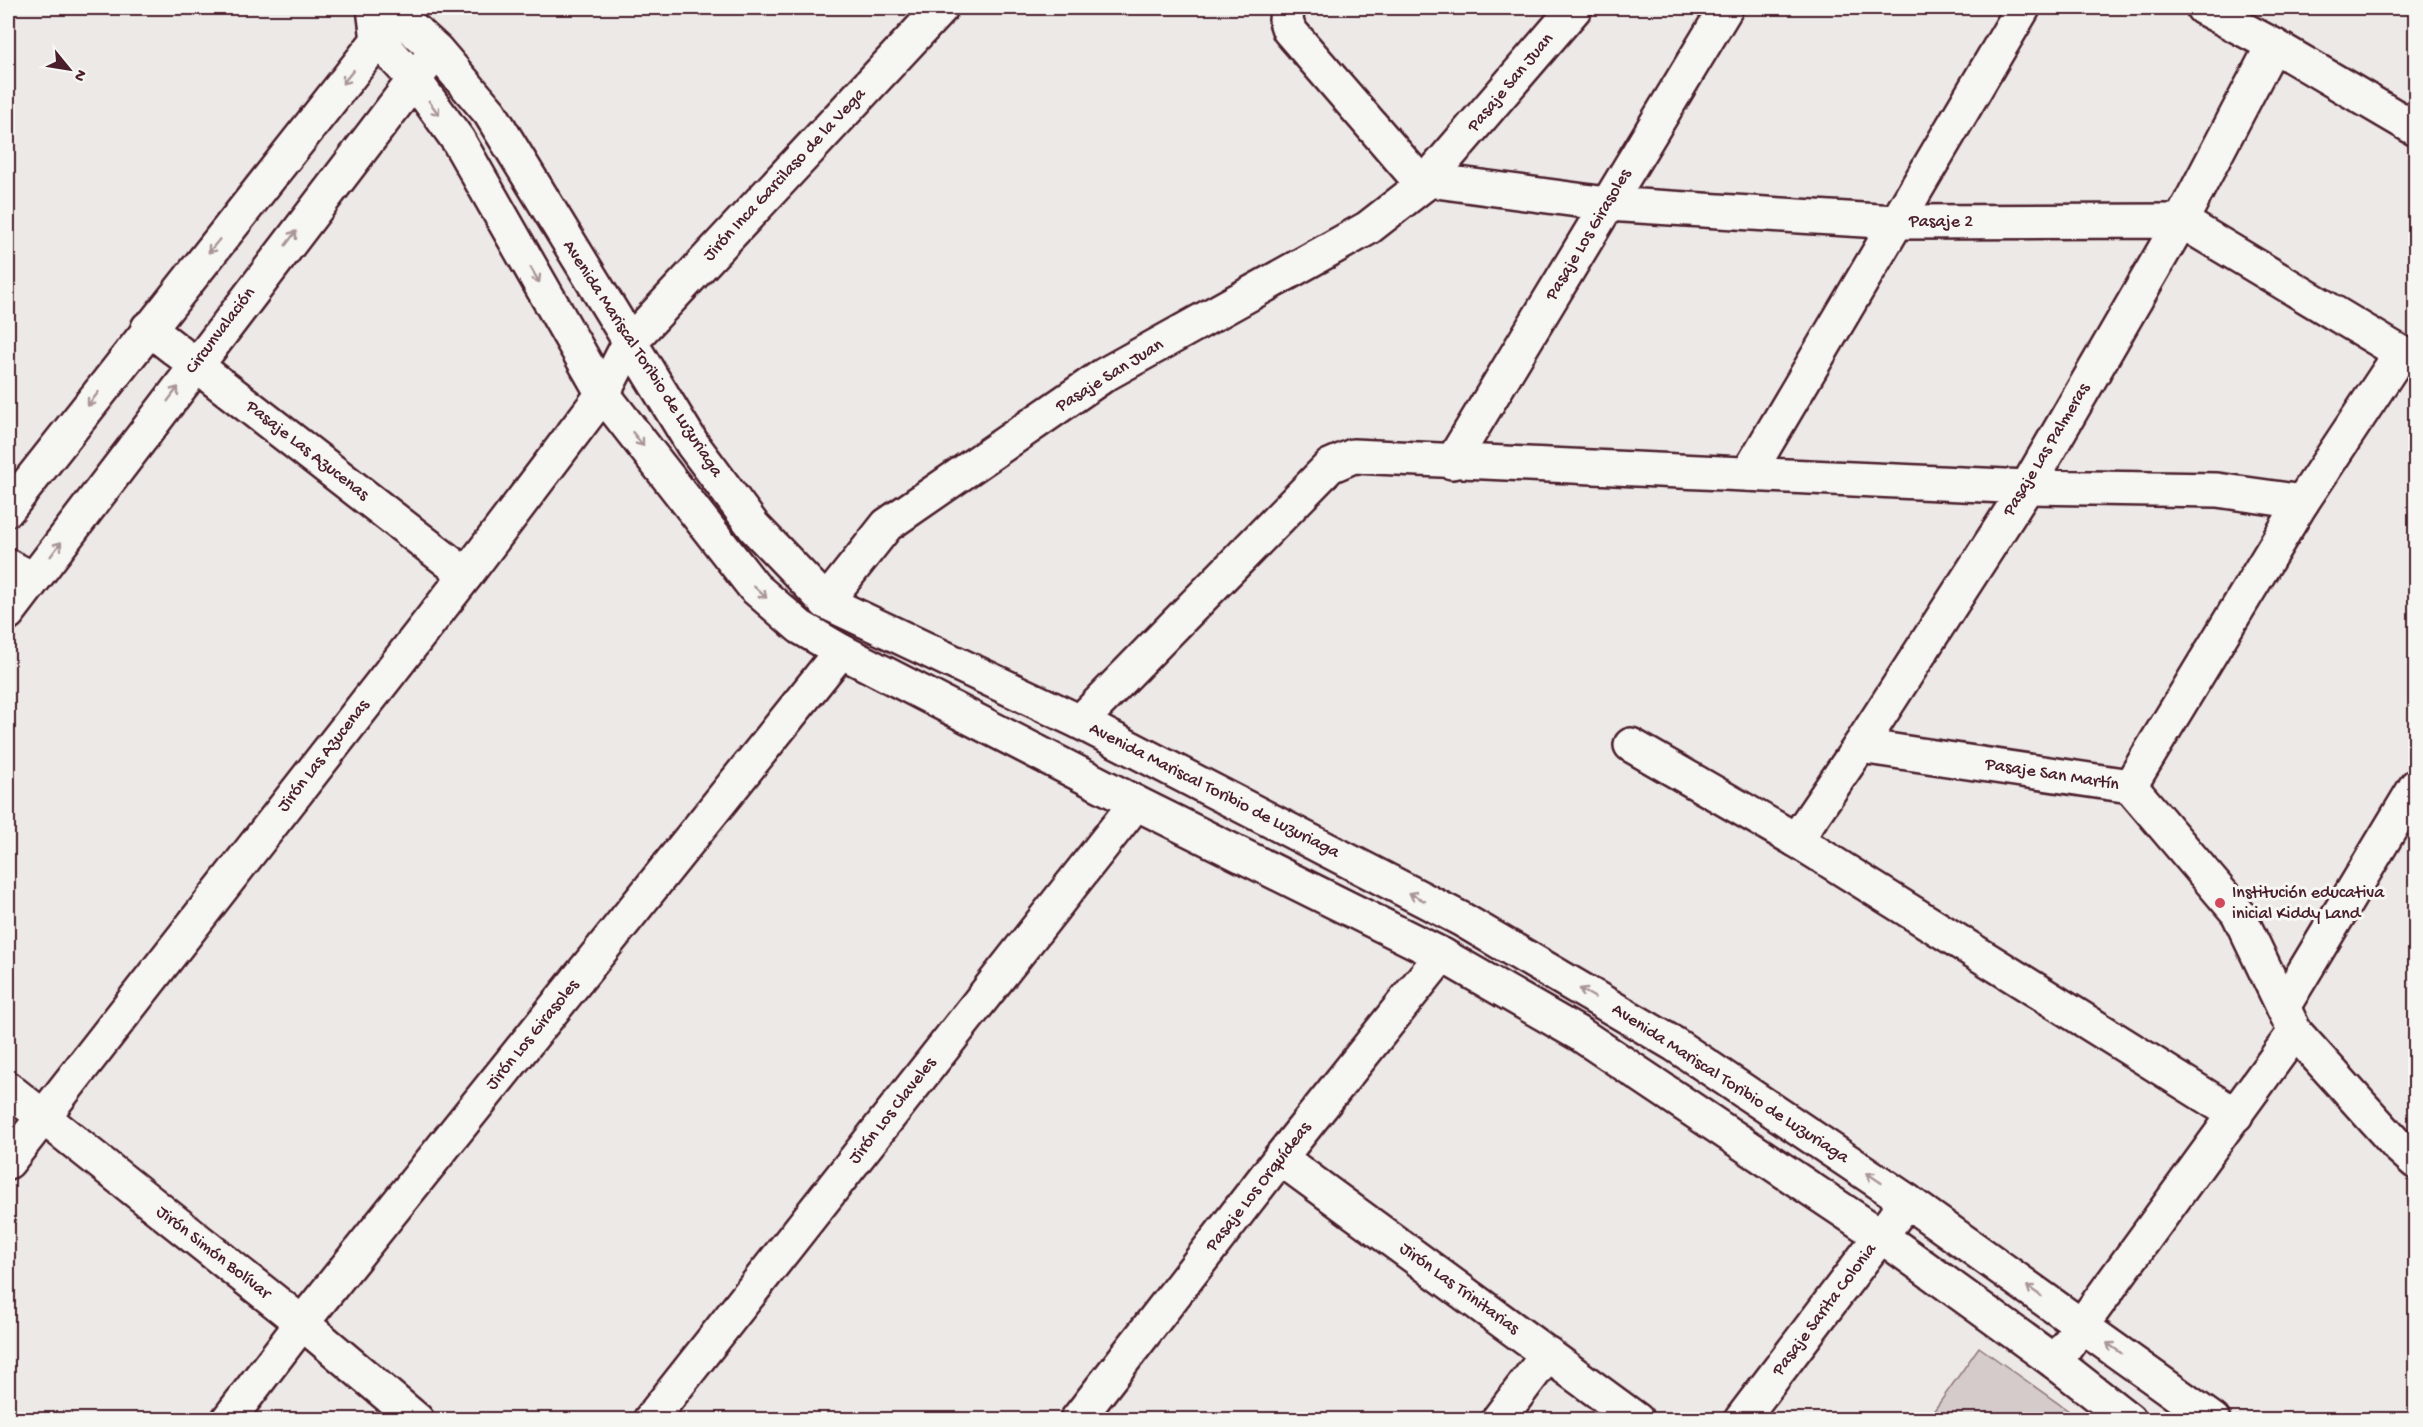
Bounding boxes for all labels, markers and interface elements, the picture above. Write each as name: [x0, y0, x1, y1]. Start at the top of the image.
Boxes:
street label: Pasaje San Juan: [1463, 29, 1559, 138]
north arrow: [39, 39, 99, 99]
text: N: [68, 65, 90, 84]
one-way arrow: [342, 69, 355, 85]
street label: Jirón Inca Garcilaso de la Vega: [699, 83, 871, 266]
one-way arrow: [428, 99, 441, 115]
street label: Pasaje Los Girasoles: [1541, 164, 1637, 305]
street label: Pasaje 2: [1908, 212, 1973, 233]
one-way arrow: [285, 231, 297, 247]
street label: Avenida Mariscal Toribio de Luzuriaga: [557, 237, 727, 482]
one-way arrow: [207, 238, 220, 254]
one-way arrow: [529, 266, 541, 283]
street label: Circunvalación: [182, 283, 261, 378]
street label: Pasaje San Juan: [1051, 334, 1168, 418]
street label: Pasaje Las Palmeras: [1998, 378, 2096, 521]
one-way arrow: [167, 386, 179, 402]
one-way arrow: [87, 391, 100, 407]
street label: Pasaje Las Azucenas: [240, 396, 374, 506]
one-way arrow: [632, 431, 645, 447]
one-way arrow: [49, 542, 62, 558]
one-way arrow: [752, 585, 767, 599]
street label: Jirón Las Azucenas: [274, 694, 375, 816]
street label: Avenida Mariscal Toribio de Luzuriaga: [1085, 718, 1344, 864]
street label: Pasaje San Martín: [1983, 754, 2121, 796]
place label: Institución educativa inicial Kiddy Land: [2232, 883, 2385, 925]
one-way arrow: [1409, 891, 1427, 902]
marker: Institución educativa inicial Kiddy Land: [2213, 896, 2227, 910]
street label: Jirón Los Girasoles: [482, 974, 585, 1095]
one-way arrow: [1579, 987, 1596, 999]
street label: Avenida Mariscal Toribio de Luzuriaga: [1608, 999, 1853, 1169]
street label: Jirón Los Claveles: [845, 1052, 942, 1169]
street label: Pasaje Los Orquídeas: [1201, 1117, 1317, 1257]
one-way arrow: [1866, 1172, 1883, 1185]
street label: Jirón Simón Bolívar: [151, 1202, 276, 1305]
street label: Jirón Las Trinitarias: [1395, 1238, 1524, 1340]
street label: Pasaje Sarita Colonia: [1768, 1239, 1882, 1381]
one-way arrow: [2026, 1285, 2042, 1297]
one-way arrow: [2107, 1342, 2123, 1354]

